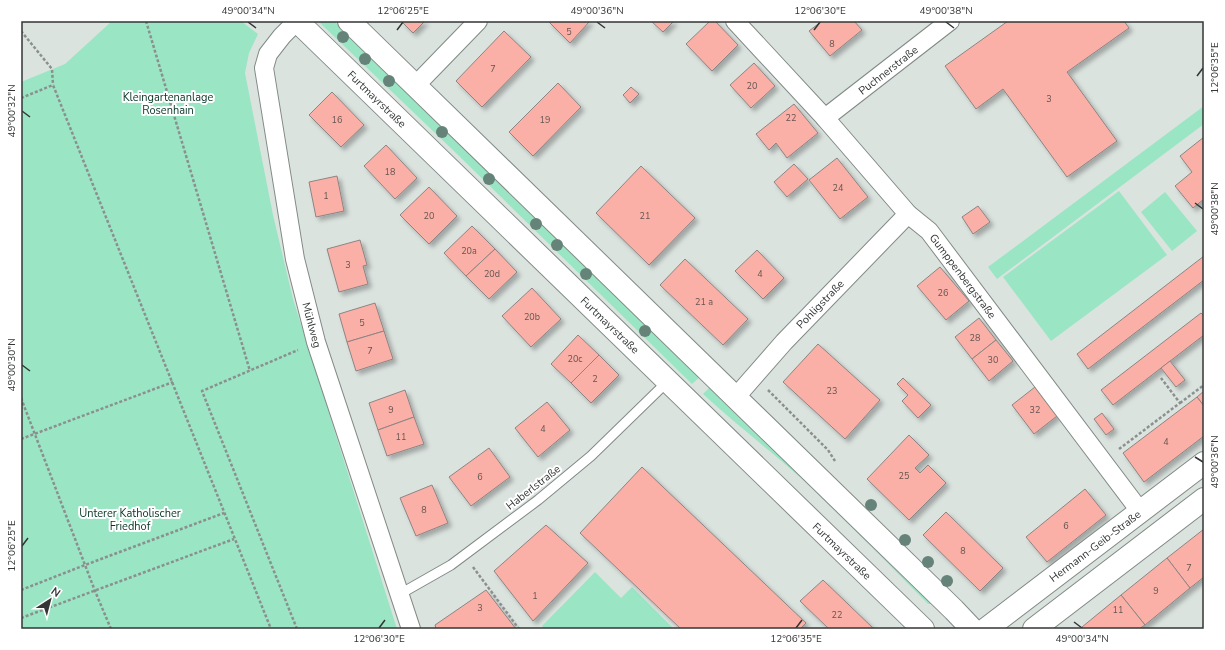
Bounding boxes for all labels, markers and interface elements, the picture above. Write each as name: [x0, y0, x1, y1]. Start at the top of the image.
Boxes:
text: 49°00'34"N: [221, 4, 275, 18]
text: 12°06'25"E: [377, 4, 429, 18]
text: 49°00'36"N: [570, 4, 624, 18]
text: 12°06'30"E: [794, 4, 846, 18]
text: 49°00'38"N: [919, 4, 973, 18]
house number: 5: [566, 26, 572, 38]
house number: 8: [829, 38, 835, 50]
street label: Puchnerstraße: [855, 42, 921, 98]
text: 12°06'35"E: [1208, 42, 1222, 94]
house number: 7: [490, 63, 496, 75]
street label: Furtmayrstraße: [344, 67, 409, 131]
house number: 20: [747, 80, 757, 92]
text: 49°00'32"N: [5, 84, 19, 138]
park label: Kleingartenanlage Rosenhain: [123, 90, 213, 118]
house number: 3: [1046, 93, 1052, 105]
house number: 22: [786, 112, 796, 124]
house number: 16: [332, 114, 342, 126]
house number: 19: [540, 114, 550, 126]
house number: 18: [385, 166, 395, 178]
house number: 24: [833, 182, 844, 194]
text: 49°00'38"N: [1208, 182, 1222, 236]
house number: 1: [323, 190, 329, 202]
house number: 20: [424, 210, 434, 222]
house number: 21: [640, 210, 650, 222]
street label: Gumppenbergstraße: [926, 231, 1000, 322]
house number: 20a: [461, 245, 477, 257]
house number: 3: [345, 259, 351, 271]
house number: 20d: [484, 268, 500, 280]
house number: 4: [757, 268, 763, 280]
street label: Pohligstraße: [793, 276, 848, 332]
house number: 26: [938, 287, 948, 299]
street label: Furtmayrstraße: [577, 293, 642, 357]
house number: 21 a: [695, 296, 713, 308]
street label: Mühlweg: [298, 301, 325, 349]
house number: 20b: [524, 311, 540, 323]
house number: 5: [359, 317, 365, 329]
house number: 28: [970, 332, 980, 344]
text: 49°00'30"N: [5, 338, 19, 392]
house number: 7: [367, 345, 373, 357]
house number: 20c: [568, 353, 582, 365]
house number: 30: [988, 354, 998, 366]
house number: 2: [592, 373, 598, 385]
house number: 23: [827, 385, 837, 397]
house number: 9: [388, 404, 394, 416]
house number: 32: [1030, 404, 1040, 416]
house number: 4: [540, 423, 546, 435]
house number: 11: [396, 431, 406, 443]
text: 49°00'36"N: [1208, 435, 1222, 489]
house number: 4: [1163, 436, 1169, 448]
street label: Haberlstraße: [503, 461, 564, 513]
house number: 25: [899, 470, 909, 482]
house number: 6: [477, 471, 483, 483]
house number: 8: [421, 504, 427, 516]
park label: Unterer Katholischer Friedhof: [79, 506, 181, 534]
street label: Hermann-Geib-Straße: [1047, 507, 1144, 586]
street label: Furtmayrstraße: [809, 519, 874, 583]
text: 12°06'25"E: [5, 520, 19, 572]
house number: 6: [1063, 520, 1069, 532]
house number: 8: [960, 545, 966, 557]
house number: 7: [1186, 562, 1192, 574]
north arrow: [30, 580, 70, 620]
text: N: [48, 584, 63, 601]
house number: 9: [1153, 585, 1159, 597]
house number: 1: [532, 590, 538, 602]
house number: 3: [477, 602, 483, 614]
house number: 11: [1113, 604, 1123, 616]
house number: 22: [832, 609, 842, 621]
text: 12°06'30"E: [353, 632, 405, 646]
text: 12°06'35"E: [770, 632, 822, 646]
text: 49°00'34"N: [1055, 632, 1109, 646]

